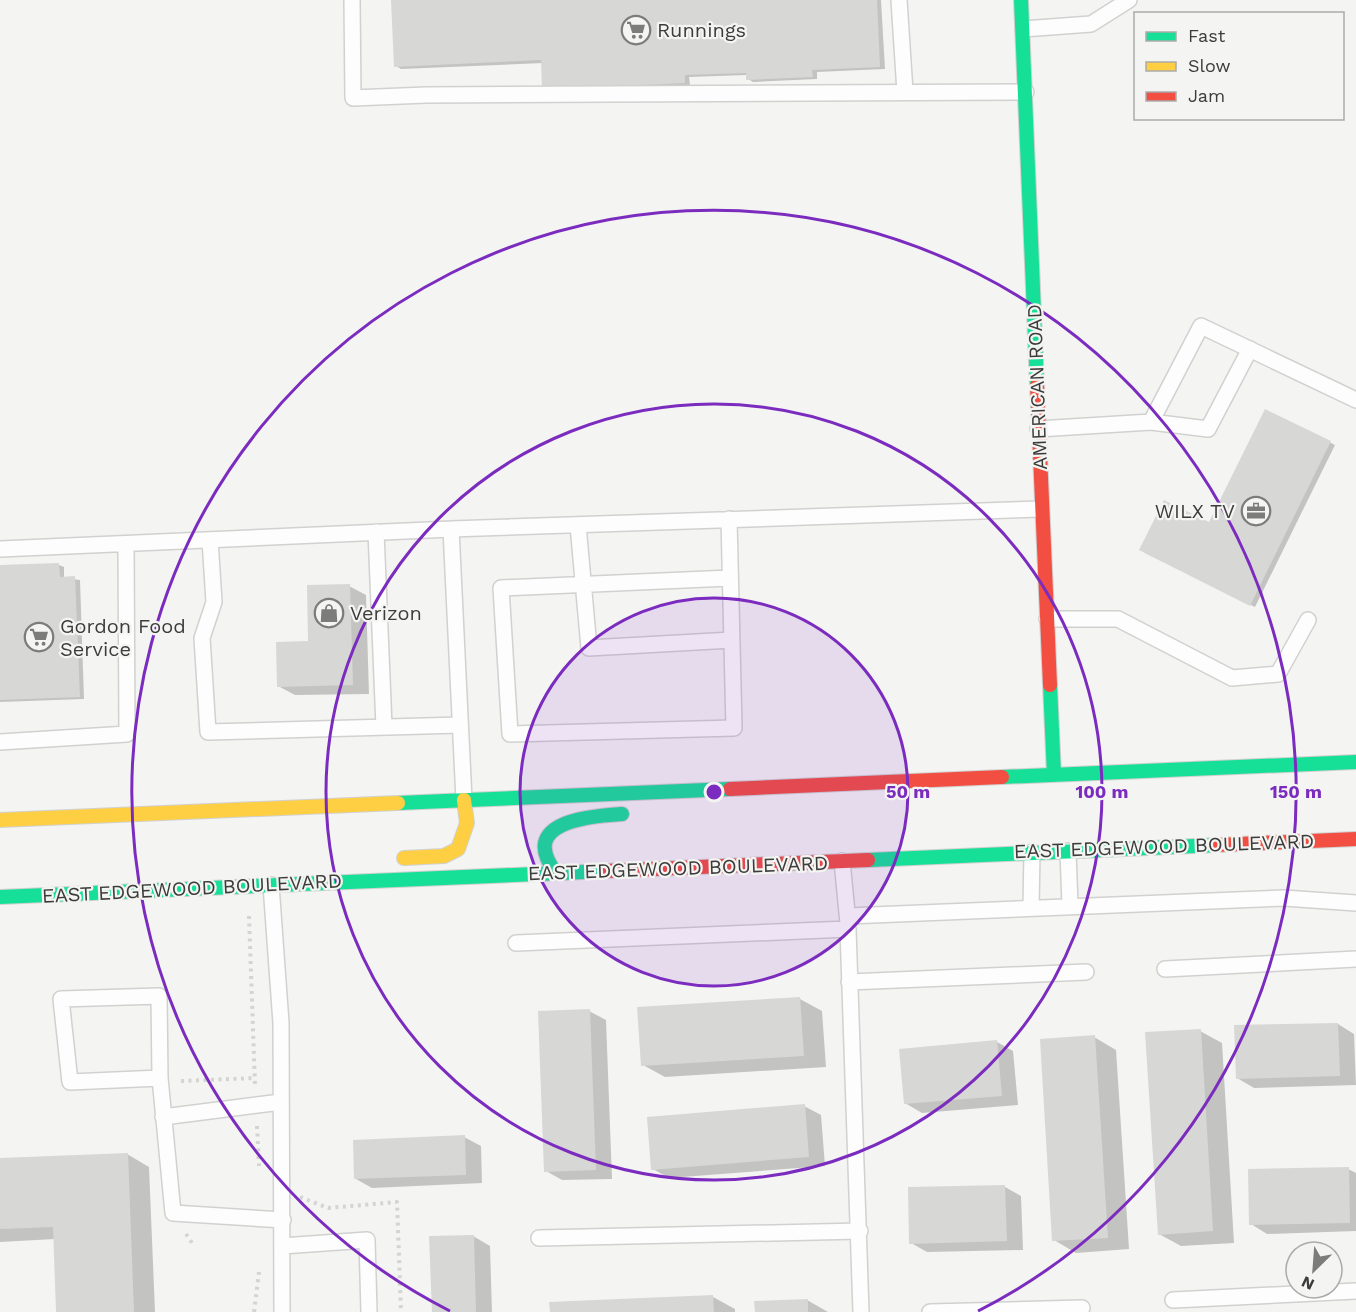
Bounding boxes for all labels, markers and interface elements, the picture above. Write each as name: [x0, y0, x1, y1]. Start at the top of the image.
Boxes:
legend: [1134, 12, 1344, 120]
supermarket icon: Runnings: [620, 14, 652, 46]
place label: Runnings: [657, 18, 746, 42]
text: Fast: [1188, 25, 1226, 46]
text: Slow: [1188, 55, 1231, 76]
text: Jam: [1188, 85, 1225, 106]
street label: AMERICAN ROAD: [1022, 304, 1052, 470]
office icon: WILX TV: [1240, 495, 1272, 527]
place label: WILX TV: [1155, 499, 1235, 523]
shop icon: Verizon: [313, 597, 345, 629]
place label: Verizon: [350, 601, 422, 625]
place label: Gordon Food Service: [60, 614, 186, 661]
supermarket icon: Gordon Food Service: [23, 621, 55, 653]
text: 50 m: [886, 781, 930, 802]
text: 100 m: [1075, 781, 1129, 802]
text: 150 m: [1270, 781, 1322, 802]
centre of rings: [704, 782, 724, 802]
street label: EAST EDGEWOOD BOULEVARD: [1013, 829, 1315, 863]
street label: EAST EDGEWOOD BOULEVARD: [527, 851, 829, 885]
street label: EAST EDGEWOOD BOULEVARD: [41, 868, 343, 908]
north arrow: [1284, 1240, 1344, 1300]
text: N: [1298, 1272, 1317, 1294]

